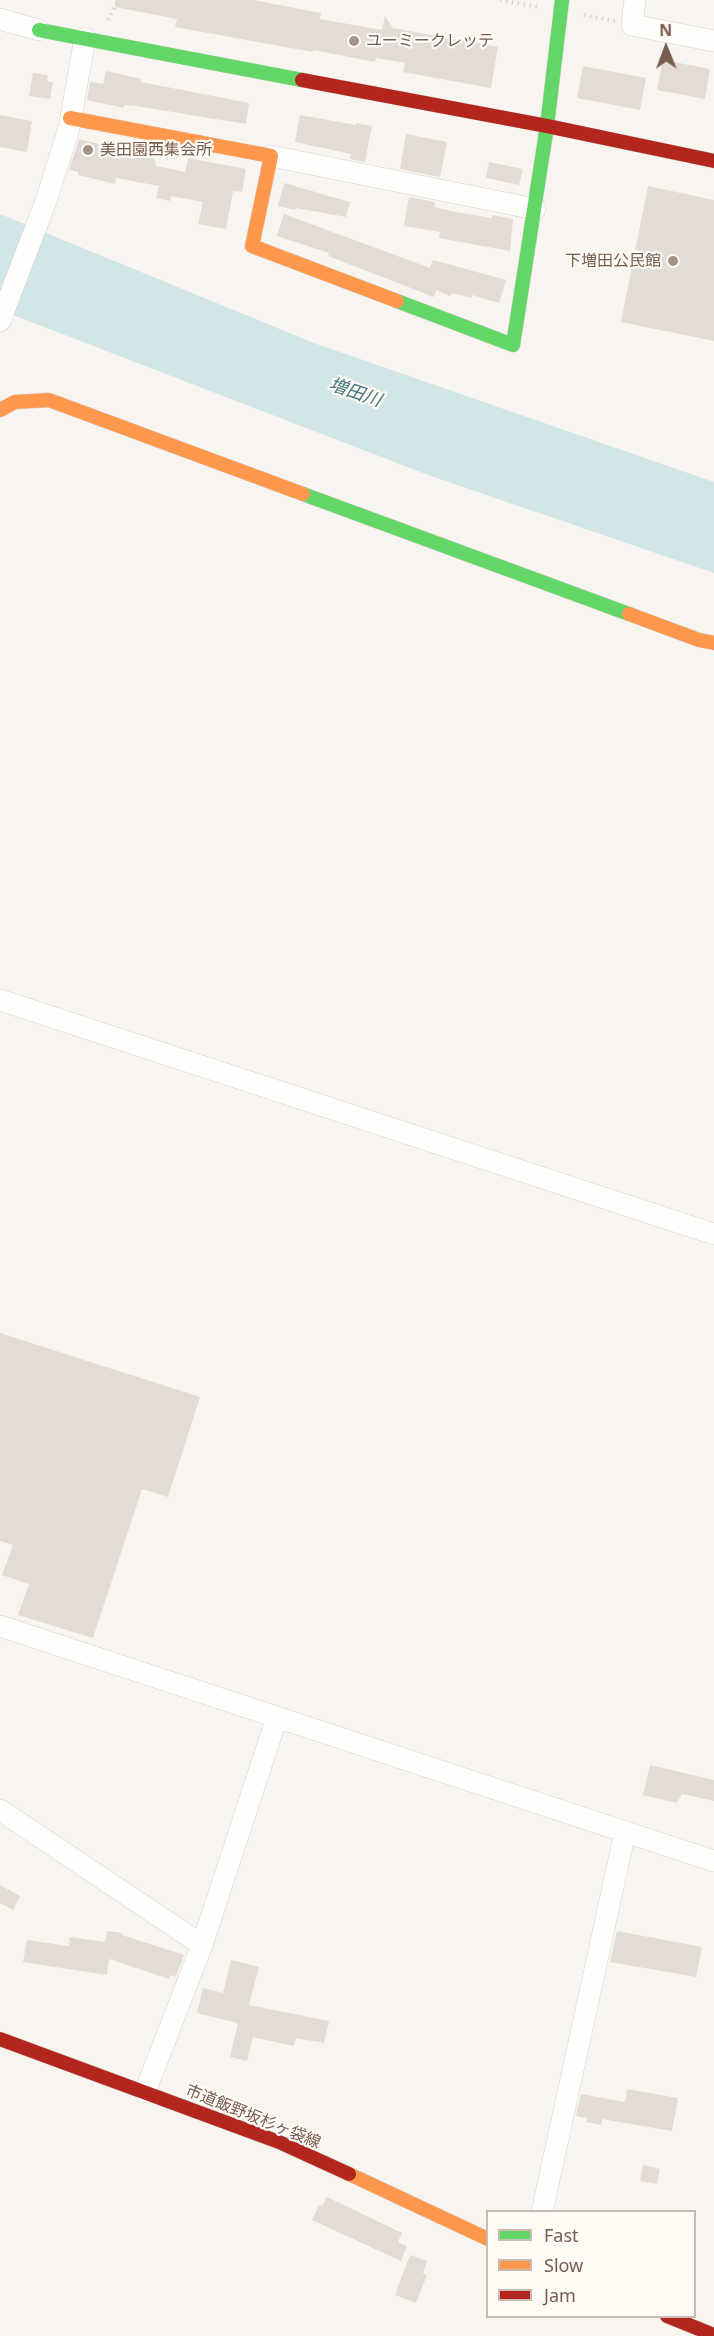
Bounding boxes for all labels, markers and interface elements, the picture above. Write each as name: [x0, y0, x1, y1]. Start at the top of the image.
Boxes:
north arrow: [636, 18, 696, 78]
text: N: [659, 19, 672, 41]
place label: ユーミークレッテ: [366, 31, 494, 51]
marker: ユーミークレッテ: [347, 34, 361, 48]
place label: 美田園西集会所: [100, 140, 212, 160]
marker: 美田園西集会所: [81, 143, 95, 157]
place label: 下増田公民館: [565, 251, 661, 271]
marker: 下増田公民館: [666, 254, 680, 268]
water label: 増田川: [326, 374, 384, 412]
street label: 市道飯野坂杉ヶ袋線: [183, 2081, 323, 2153]
legend: [486, 2210, 696, 2318]
text: Fast: [544, 2223, 579, 2247]
text: Slow: [544, 2253, 583, 2277]
text: Jam: [544, 2283, 576, 2307]

